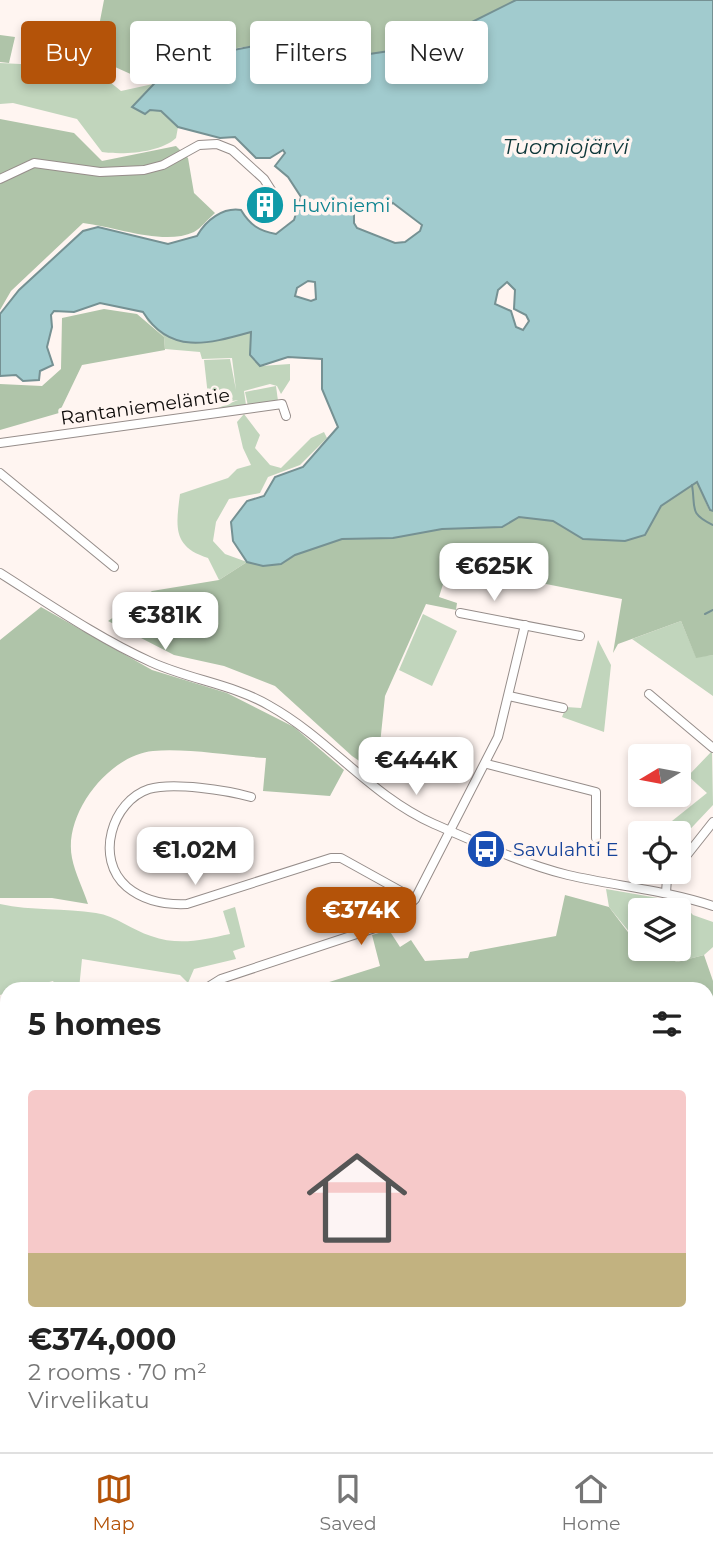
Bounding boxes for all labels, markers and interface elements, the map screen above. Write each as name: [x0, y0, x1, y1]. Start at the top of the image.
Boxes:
chip: Buy: [21, 21, 116, 84]
chip: Rent: [130, 21, 236, 84]
chip: Filters: [250, 21, 371, 84]
chip: New: [385, 21, 488, 84]
water label: Tuomiojärvi: [503, 134, 629, 159]
building icon: Huviniemi: [244, 184, 286, 226]
place label: Huviniemi: [292, 194, 390, 217]
street label: Rantaniemeläntie: [59, 383, 231, 430]
pin: €625K: [445, 544, 543, 603]
text: €625K: [455, 552, 533, 580]
pin: €381K: [116, 592, 214, 652]
text: €381K: [128, 601, 202, 629]
pin: €444K: [367, 738, 465, 797]
north arrow: [628, 744, 691, 807]
map controls: [628, 744, 691, 961]
text: €444K: [375, 746, 457, 774]
button: locate: [628, 821, 691, 884]
pin: €1.02M: [138, 828, 252, 887]
bus stop icon: Savulahti E: [465, 828, 507, 870]
text: €1.02M: [153, 836, 237, 864]
place label: Savulahti E: [513, 838, 618, 861]
pin: €374K: [312, 888, 410, 947]
text: €374K: [322, 896, 400, 924]
button: layers: [628, 898, 691, 961]
icon: filters: [648, 1005, 686, 1043]
text: 5 homes: [28, 1006, 161, 1043]
icon: home: [294, 1135, 420, 1261]
text: €374,000: [28, 1321, 176, 1358]
text: 2 rooms · 70 m²: [28, 1358, 207, 1386]
text: Virvelikatu: [28, 1386, 150, 1414]
tab: Map: [92, 1470, 135, 1535]
tab: Saved: [320, 1470, 377, 1535]
tab: Home: [562, 1470, 621, 1535]

